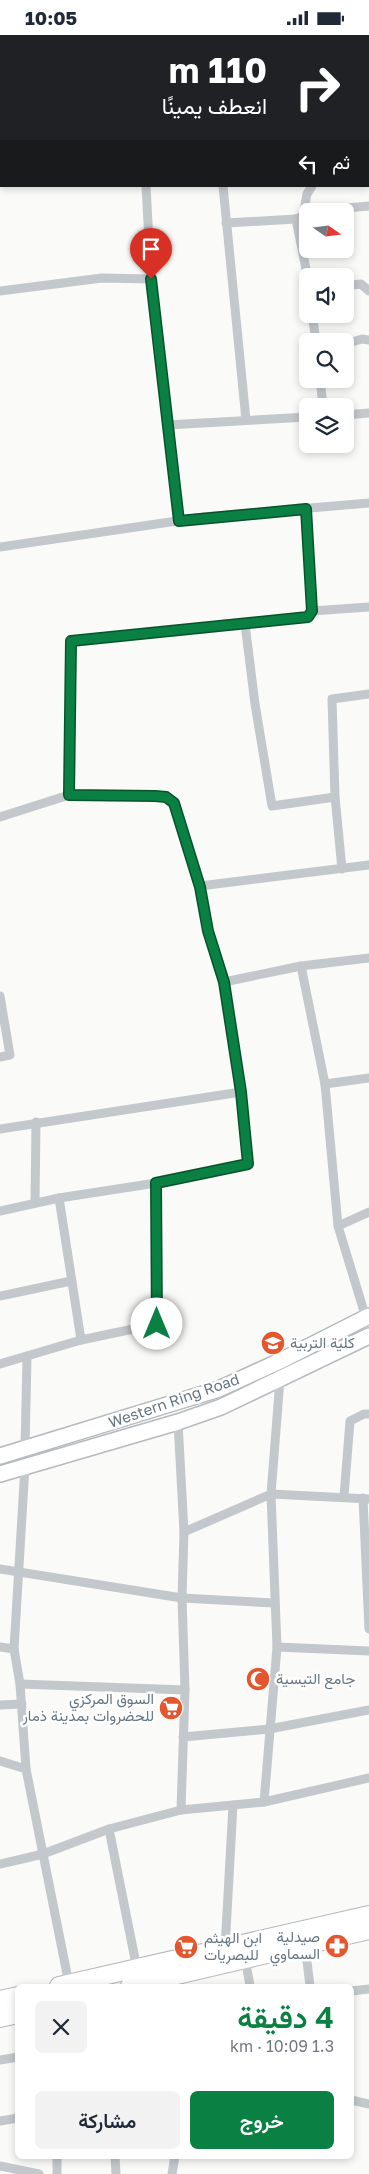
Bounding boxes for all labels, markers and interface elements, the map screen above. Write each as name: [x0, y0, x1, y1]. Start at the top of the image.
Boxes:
text: 10:05: [25, 6, 77, 29]
text: 110 m: [169, 49, 267, 91]
icon: right: [285, 55, 350, 120]
text: انعطف يمينًا: [162, 92, 267, 119]
icon: left: [294, 150, 322, 178]
text: ثم: [332, 150, 350, 173]
north arrow: [299, 203, 354, 257]
map controls: [299, 203, 354, 453]
pin: [130, 228, 172, 279]
icon: arrive: [137, 235, 165, 263]
button: sound: [299, 268, 354, 323]
button: search: [299, 333, 354, 388]
button: layers: [299, 398, 354, 453]
position arrow: [130, 1297, 182, 1349]
school or university icon: كلية التربية: [260, 1330, 286, 1356]
place label: كلية التربية: [290, 1333, 355, 1352]
street label: Western Ring Road: [106, 1369, 241, 1431]
mosque icon: جامع التيسية: [245, 1666, 271, 1692]
place label: جامع التيسية: [276, 1669, 355, 1690]
place label: السوق المركزي للحضروات بمدينة ذمار: [22, 1689, 154, 1725]
supermarket icon: السوق المركزي للحضروات بمدينة ذمار: [158, 1695, 184, 1721]
place label: صيدلية السماوي: [270, 1927, 320, 1967]
place label: ابن الهيثم للبصريات: [204, 1928, 262, 1964]
pharmacy icon: صيدلية السماوي: [324, 1933, 350, 1959]
supermarket icon: ابن الهيثم للبصريات: [173, 1934, 199, 1960]
text: 4 دقيقة: [237, 1999, 334, 2035]
button: close: [35, 2001, 87, 2053]
text: 1.3 km · 10:09: [230, 2036, 334, 2056]
button: مشاركة: [35, 2091, 180, 2149]
button: خروج: [190, 2091, 334, 2149]

